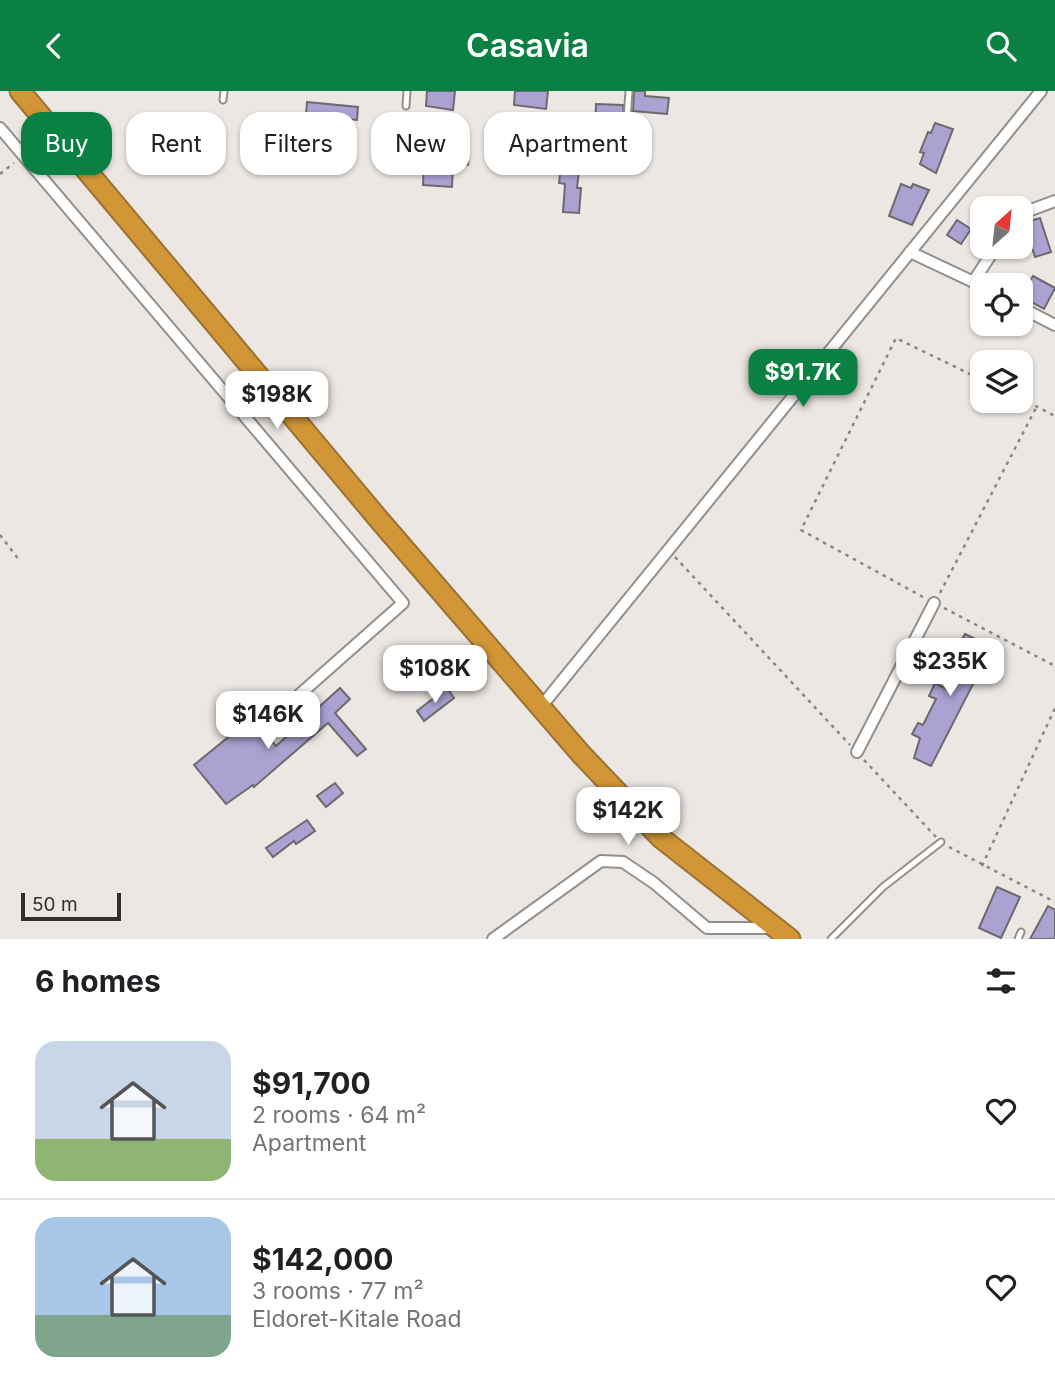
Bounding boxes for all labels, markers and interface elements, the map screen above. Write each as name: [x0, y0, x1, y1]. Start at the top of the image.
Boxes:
text: Casavia: [466, 26, 589, 65]
icon: back: [35, 27, 73, 65]
icon: search: [982, 27, 1020, 65]
chip: Buy: [21, 112, 112, 175]
chip: Rent: [126, 112, 226, 175]
chip: Filters: [240, 112, 357, 175]
chip: New: [371, 112, 470, 175]
chip: Apartment: [484, 112, 652, 175]
north arrow: [970, 196, 1032, 259]
map controls: [970, 196, 1033, 413]
button: locate: [970, 273, 1033, 336]
pin: $91.7K: [746, 349, 860, 409]
button: layers: [970, 350, 1033, 413]
text: $91.7K: [765, 358, 841, 386]
pin: $198K: [228, 371, 326, 431]
text: $198K: [241, 380, 313, 408]
pin: $235K: [901, 639, 999, 698]
pin: $108K: [386, 645, 484, 705]
text: $235K: [912, 647, 988, 675]
text: $108K: [399, 654, 471, 682]
pin: $146K: [219, 691, 317, 751]
text: $146K: [232, 700, 304, 728]
pin: $142K: [579, 787, 677, 847]
text: $142K: [592, 796, 664, 824]
scale bar: [21, 890, 121, 922]
text: 50 m: [32, 893, 78, 916]
icon: filters: [982, 962, 1020, 1000]
text: 6 homes: [35, 963, 161, 999]
text: $91,700: [252, 1065, 371, 1101]
icon: home: [91, 1069, 175, 1153]
icon: heart: [982, 1092, 1020, 1130]
text: 2 rooms · 64 m²: [252, 1101, 426, 1129]
text: Apartment: [252, 1129, 366, 1157]
text: $142,000: [252, 1241, 394, 1277]
icon: home: [91, 1245, 175, 1329]
icon: heart: [982, 1268, 1020, 1306]
text: 3 rooms · 77 m²: [252, 1277, 424, 1305]
text: Eldoret-Kitale Road: [252, 1305, 461, 1333]

